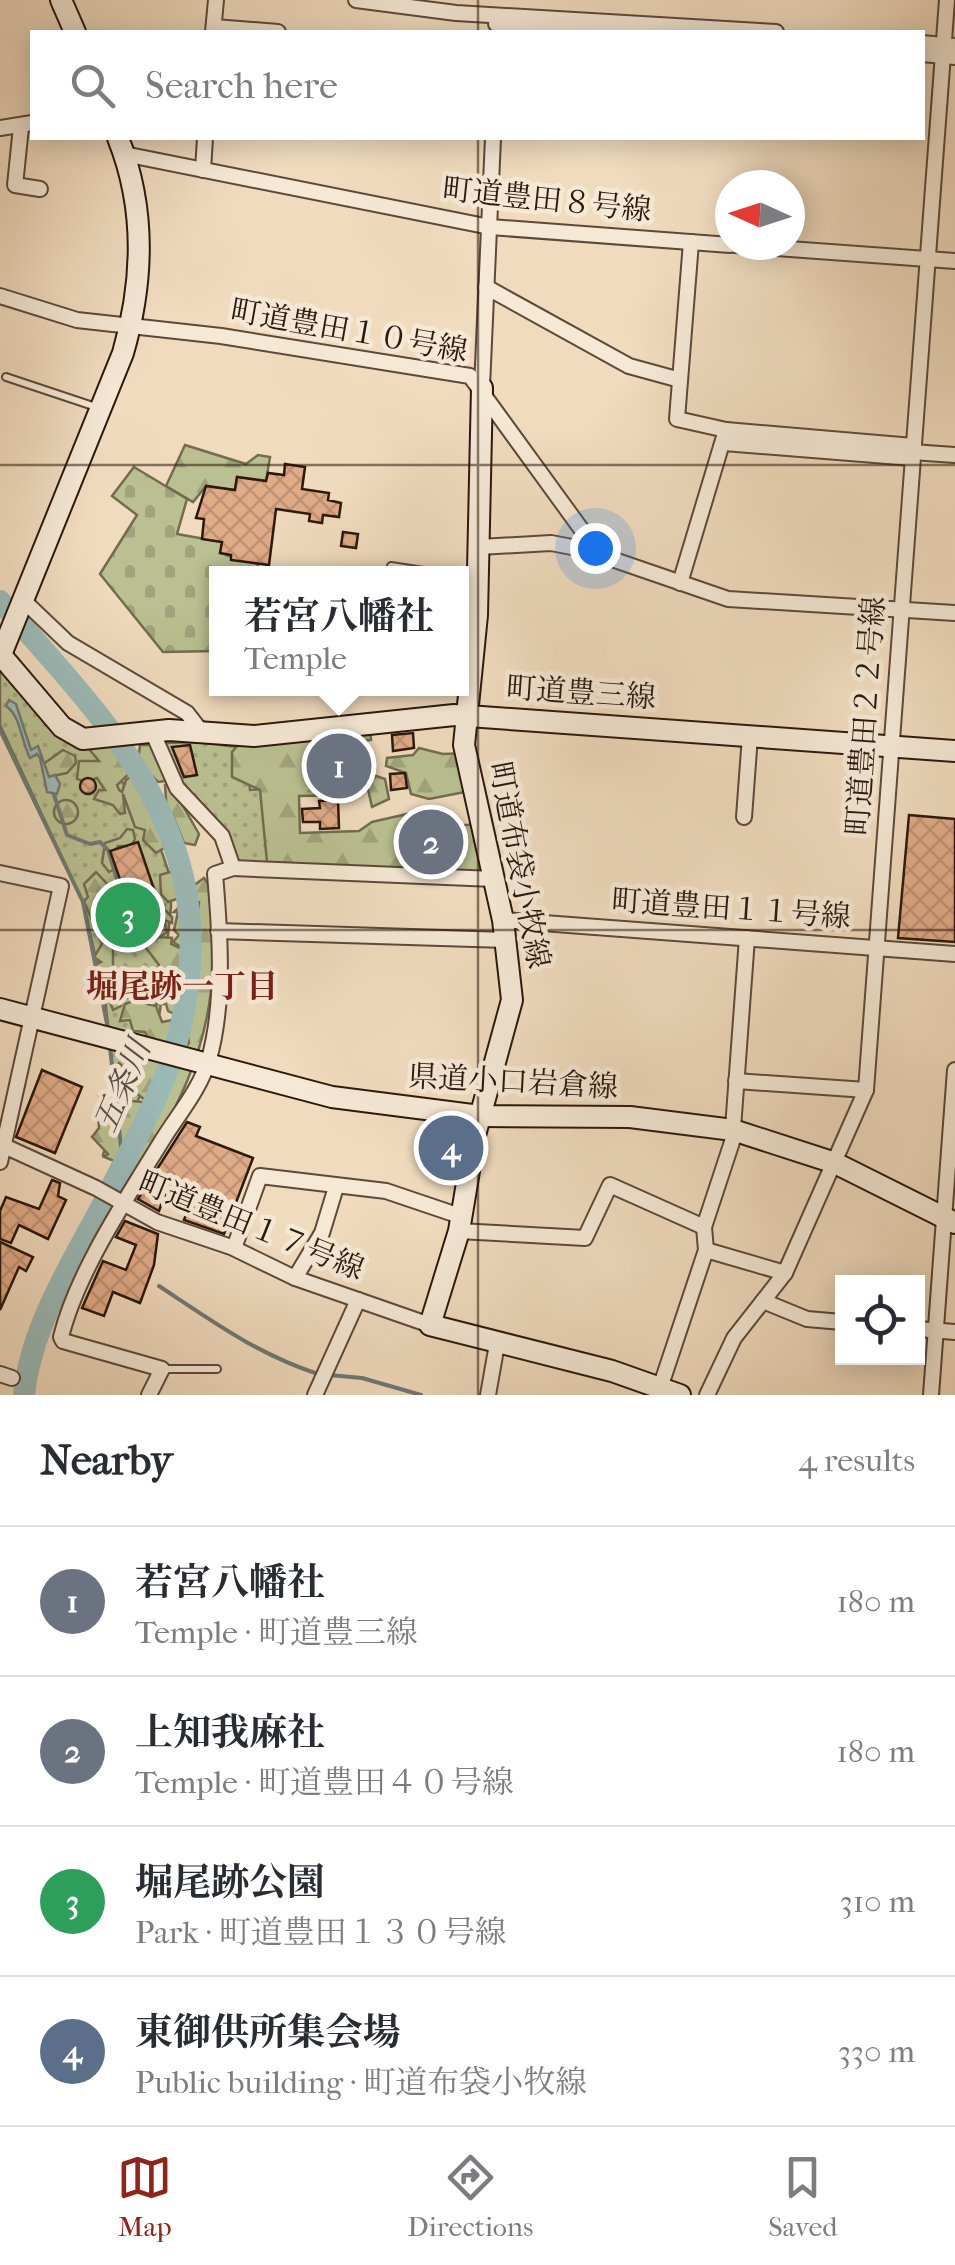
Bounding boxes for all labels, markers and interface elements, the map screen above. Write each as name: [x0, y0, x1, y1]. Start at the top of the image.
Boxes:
search box: [30, 30, 925, 140]
icon: search: [65, 58, 120, 113]
text: Search here: [145, 63, 338, 108]
north arrow: [715, 170, 805, 260]
street label: 町道豊田８号線: [441, 172, 653, 228]
street label: 町道豊田１０号線: [228, 293, 470, 369]
your location: [570, 523, 621, 574]
popup: [209, 566, 469, 696]
text: 若宮八幡社: [244, 594, 434, 639]
street label: 町道豊田２２号線: [840, 595, 892, 837]
text: Temple: [244, 640, 347, 677]
street label: 町道豊三線: [505, 670, 657, 716]
pin: 1: [306, 728, 372, 804]
street label: 町道布袋小牧線: [482, 759, 556, 971]
pin: 2: [398, 804, 464, 880]
pin: 3: [96, 878, 160, 952]
street label: 町道豊田１１号線: [610, 883, 852, 935]
district label: 堀尾跡一丁目: [86, 968, 278, 1005]
water label: 五条川: [86, 1032, 159, 1137]
street label: 県道小口岩倉線: [407, 1059, 619, 1105]
pin: 4: [418, 1110, 484, 1186]
street label: 町道豊田１７号線: [133, 1165, 369, 1287]
map controls: [835, 1275, 925, 1365]
button: locate: [835, 1275, 925, 1365]
text: Nearby: [40, 1436, 172, 1485]
text: 4 results: [798, 1442, 915, 1479]
text: 若宮八幡社: [135, 1560, 325, 1605]
text: 1: [67, 1583, 78, 1620]
text: 180 m: [836, 1583, 915, 1620]
text: Temple · 町道豊三線: [135, 1614, 418, 1651]
text: 上知我麻社: [135, 1710, 325, 1755]
text: 2: [64, 1733, 81, 1770]
text: 180 m: [836, 1733, 915, 1770]
text: Temple · 町道豊田４０号線: [135, 1764, 514, 1801]
text: 堀尾跡公園: [135, 1860, 325, 1905]
text: 3: [66, 1883, 79, 1920]
text: 310 m: [840, 1883, 915, 1920]
text: Park · 町道豊田１３０号線: [135, 1914, 507, 1951]
text: 東御供所集会場: [135, 2010, 401, 2055]
text: 4: [63, 2033, 82, 2070]
text: 330 m: [838, 2033, 915, 2070]
text: Public building · 町道布袋小牧線: [135, 2064, 587, 2101]
tab: Map: [117, 2150, 172, 2243]
tab: Directions: [407, 2150, 533, 2243]
tab: Saved: [768, 2150, 838, 2243]

